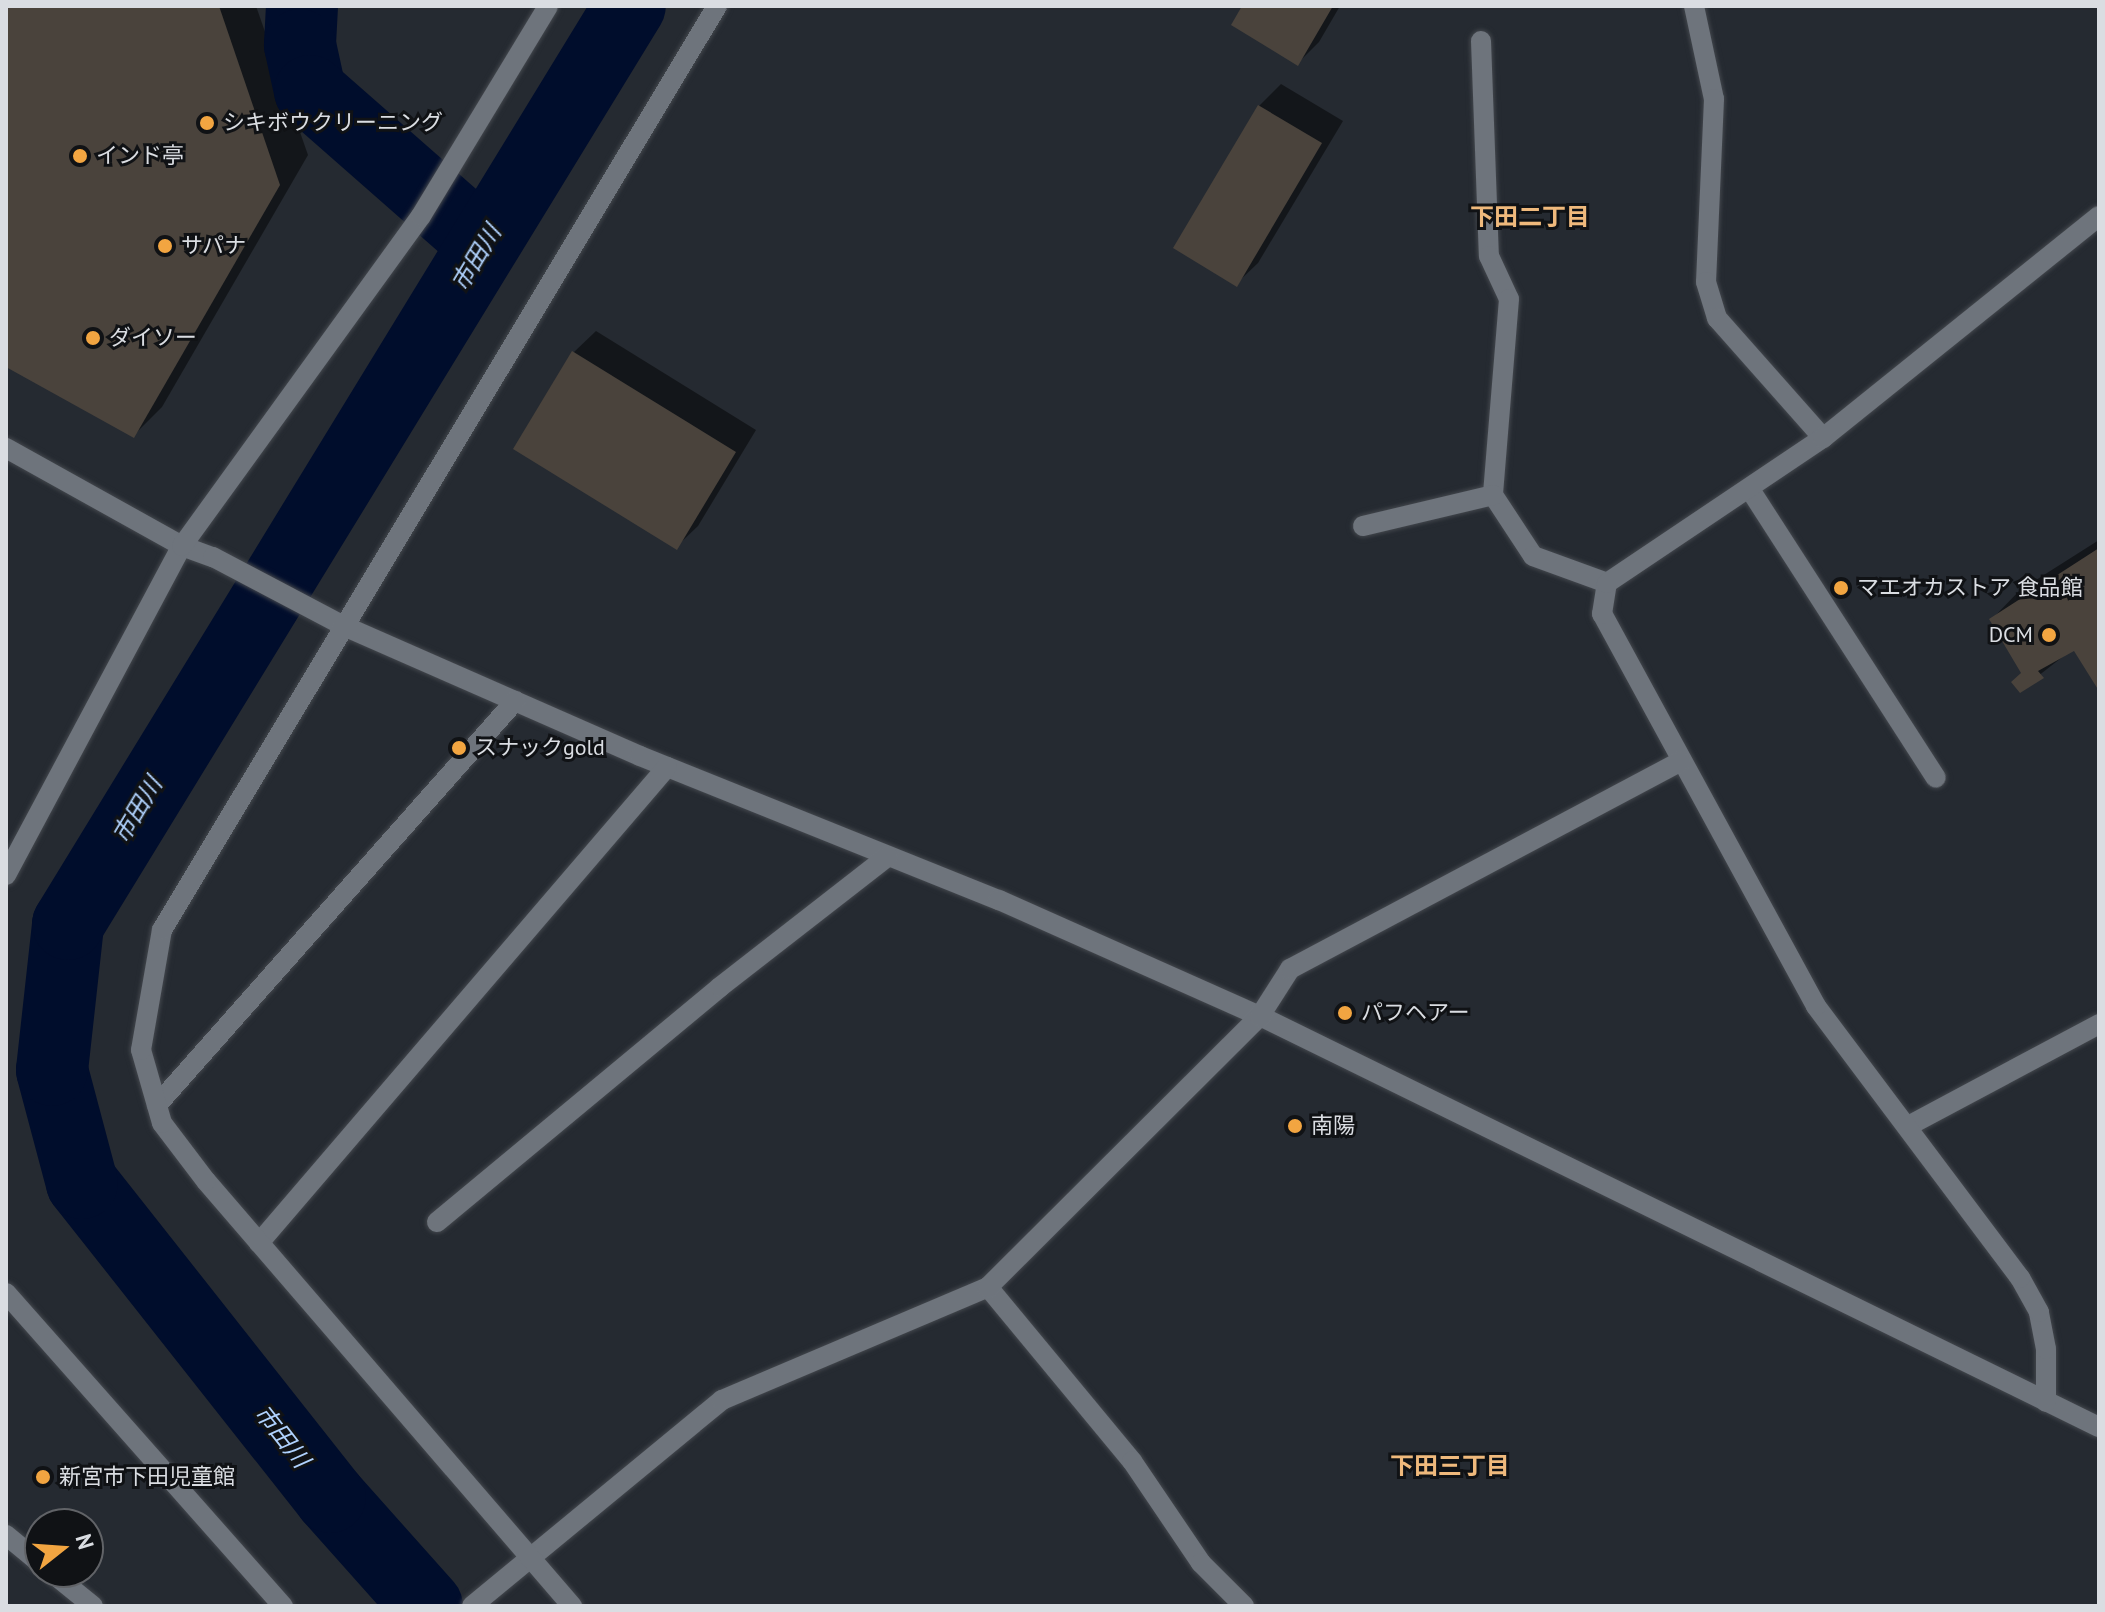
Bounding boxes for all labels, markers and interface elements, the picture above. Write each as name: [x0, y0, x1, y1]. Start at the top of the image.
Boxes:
place label: シキボウクリーニング: [223, 110, 443, 136]
marker: シキボウクリーニング: [198, 114, 216, 132]
place label: インド亭: [96, 143, 184, 169]
marker: インド亭: [71, 147, 89, 165]
district label: 下田二丁目: [1470, 203, 1590, 231]
water label: 市田川: [445, 220, 507, 296]
place label: サパナ: [181, 233, 247, 259]
marker: サパナ: [156, 237, 174, 255]
place label: ダイソー: [109, 325, 197, 351]
marker: ダイソー: [84, 329, 102, 347]
place label: マエオカストア 食品館: [1857, 575, 2083, 601]
marker: マエオカストア 食品館: [1832, 579, 1850, 597]
place label: DCM: [1989, 622, 2033, 648]
marker: DCM: [2040, 626, 2058, 644]
place label: スナックgold: [475, 735, 605, 761]
marker: スナックgold: [450, 739, 468, 757]
water label: 市田川: [106, 772, 168, 848]
place label: パフヘアー: [1361, 1000, 1470, 1026]
marker: パフヘアー: [1336, 1004, 1354, 1022]
place label: 南陽: [1311, 1113, 1355, 1139]
marker: 南陽: [1286, 1117, 1304, 1135]
water label: 市田川: [248, 1399, 316, 1473]
district label: 下田三丁目: [1390, 1452, 1510, 1480]
place label: 新宮市下田児童館: [59, 1464, 235, 1490]
marker: 新宮市下田児童館: [34, 1468, 52, 1486]
north arrow: [24, 1508, 104, 1588]
text: N: [70, 1531, 101, 1553]

